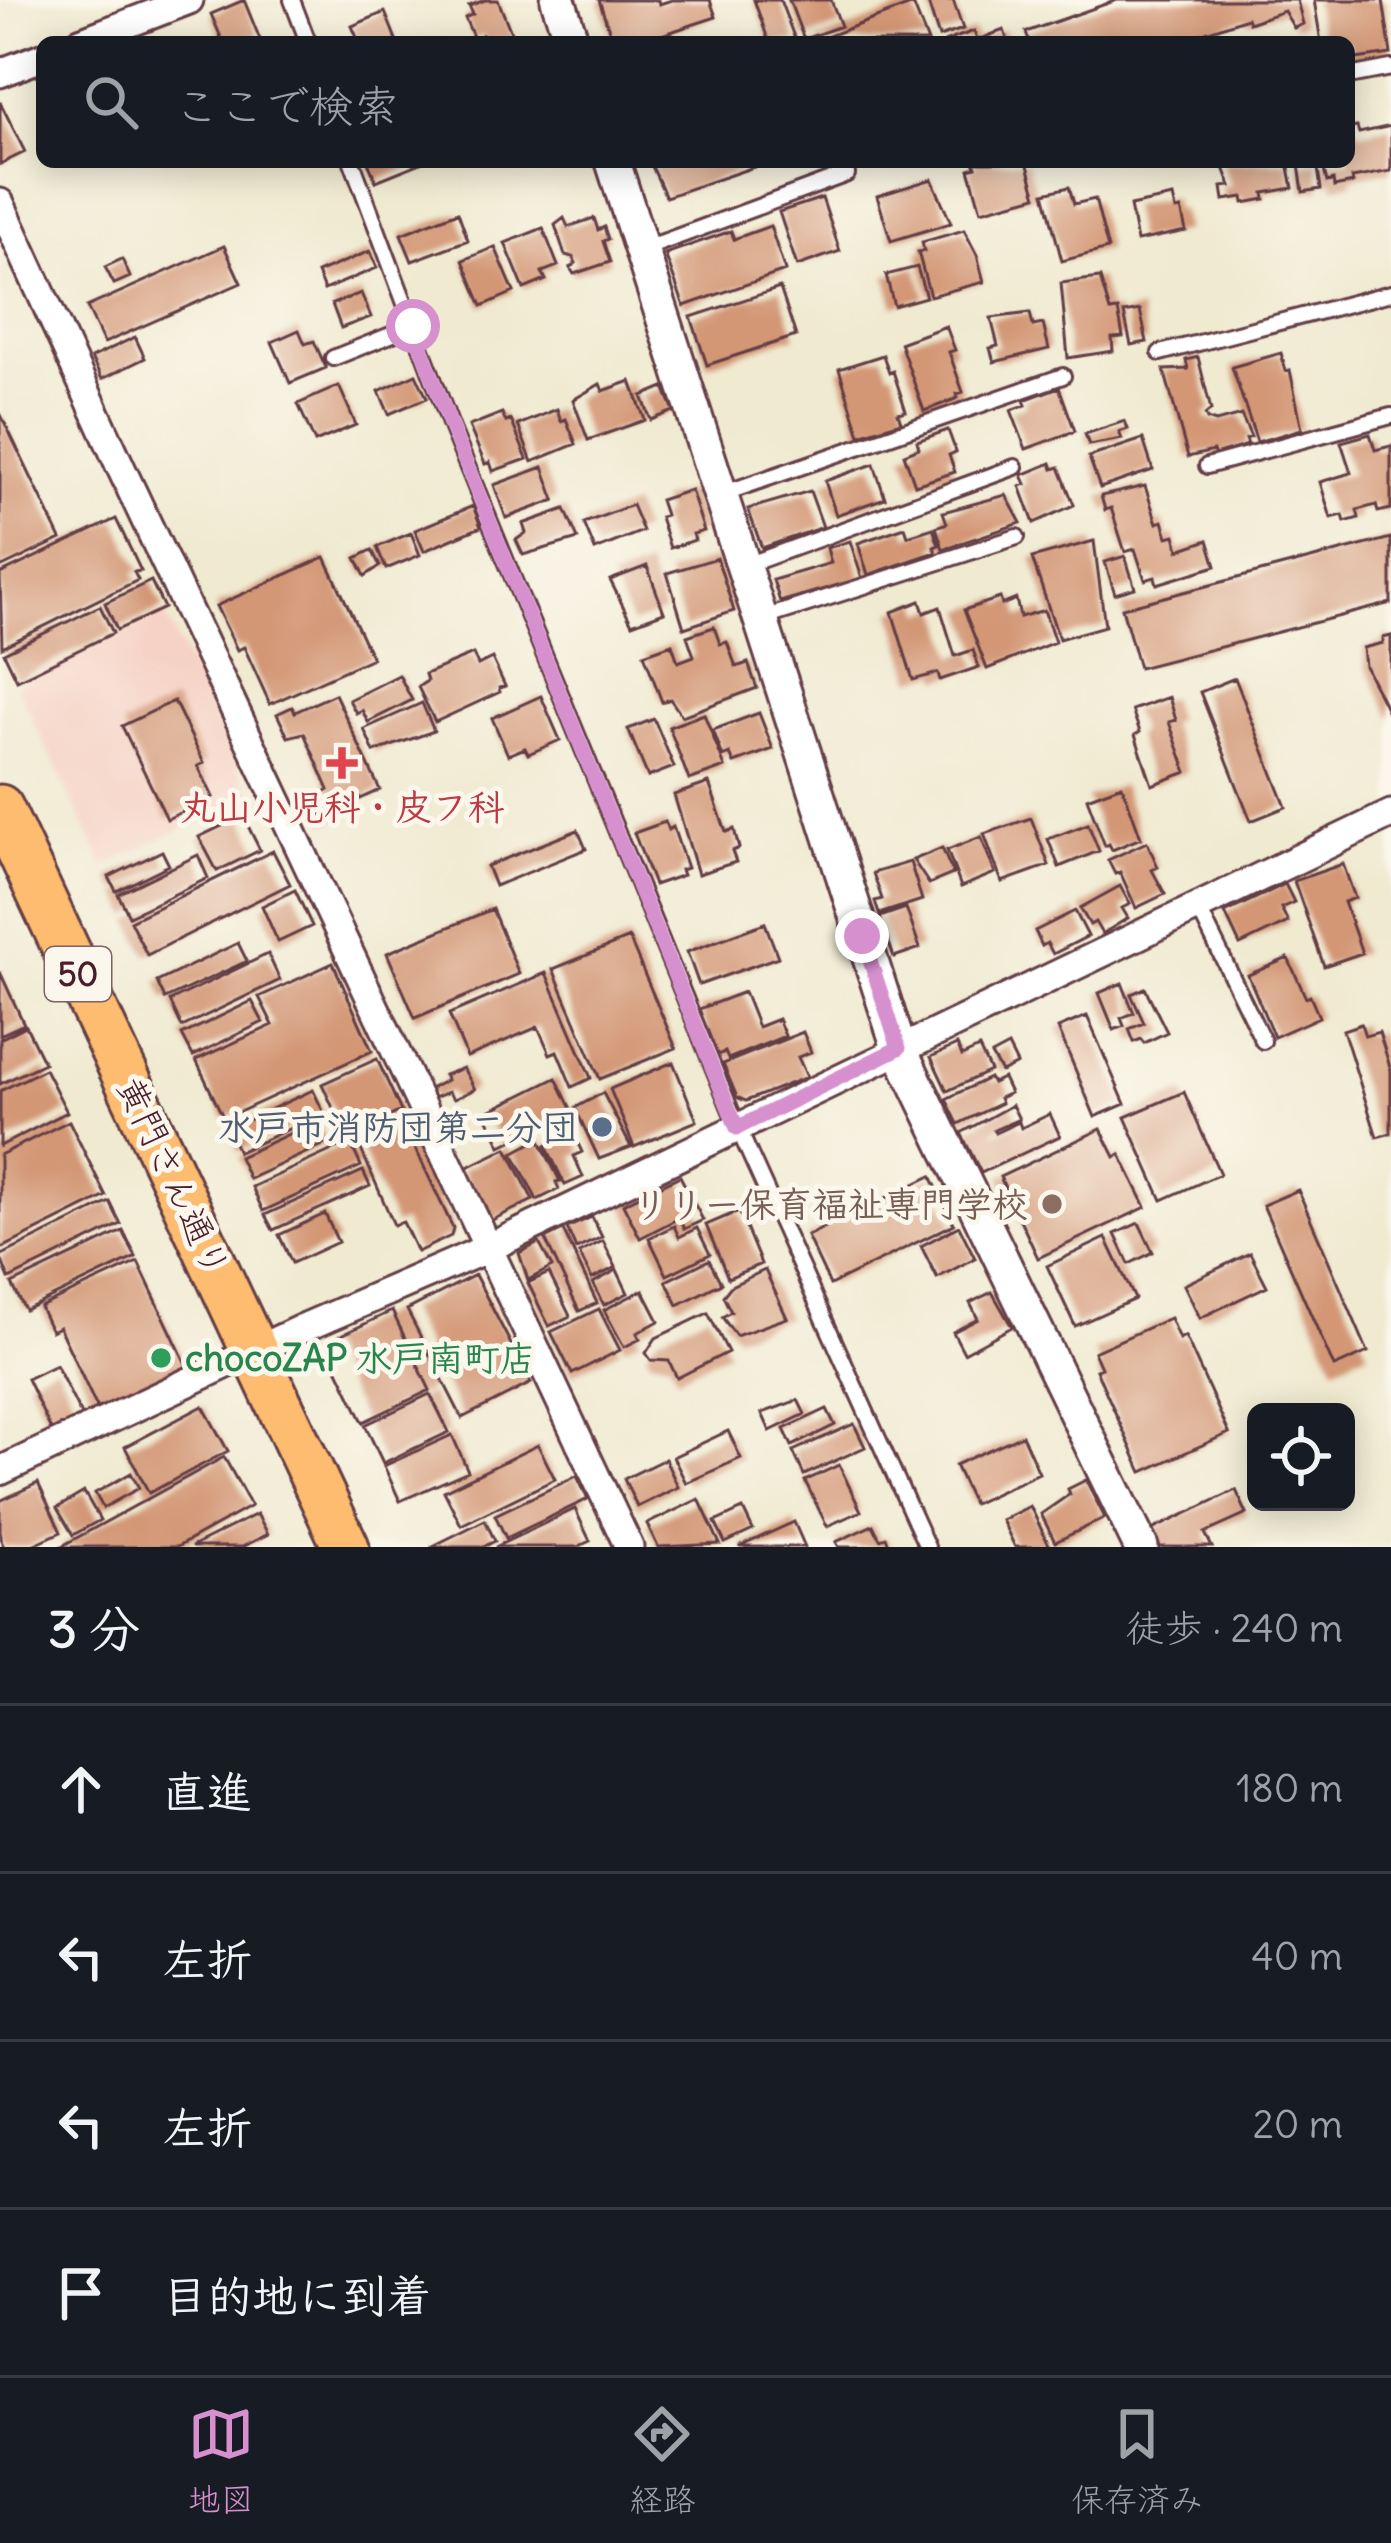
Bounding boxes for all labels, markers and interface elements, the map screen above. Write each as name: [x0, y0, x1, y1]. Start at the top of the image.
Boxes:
search box: [36, 36, 1355, 168]
icon: search: [78, 69, 144, 135]
text: ここで検索: [174, 78, 399, 134]
route start: [386, 299, 440, 353]
marker: 丸山小児科・皮フ科: [326, 747, 358, 779]
place label: 丸山小児科・皮フ科: [180, 785, 505, 830]
route end: [835, 909, 889, 963]
road number: 50: [45, 947, 111, 1001]
street label: 黄門さん通り: [108, 1070, 240, 1285]
place label: 水戸市消防団第二分団: [218, 1105, 578, 1150]
marker: 水戸市消防団第二分団: [589, 1114, 615, 1140]
place label: リリー保育福祉専門学校: [632, 1182, 1028, 1227]
marker: リリー保育福祉専門学校: [1039, 1191, 1065, 1217]
place label: chocoZAP 水戸南町店: [185, 1336, 536, 1381]
marker: chocoZAP 水戸南町店: [148, 1345, 174, 1371]
map controls: [1247, 1403, 1355, 1511]
button: locate: [1247, 1403, 1355, 1511]
text: 3 分: [48, 1597, 140, 1661]
text: 徒歩 · 240 m: [1125, 1604, 1343, 1653]
icon: ahead: [48, 1756, 114, 1822]
text: 直進: [162, 1764, 252, 1820]
text: 180 m: [1236, 1764, 1343, 1813]
icon: left: [48, 1924, 114, 1990]
text: 左折: [162, 1932, 252, 1988]
text: 40 m: [1251, 1932, 1343, 1981]
icon: left: [48, 2092, 114, 2158]
text: 左折: [162, 2100, 252, 2156]
text: 20 m: [1252, 2100, 1343, 2149]
icon: arrive: [48, 2260, 114, 2326]
text: 目的地に到着: [162, 2268, 432, 2324]
tab: 地図: [188, 2401, 254, 2521]
tab: 経路: [629, 2401, 695, 2521]
tab: 保存済み: [1071, 2401, 1203, 2521]

